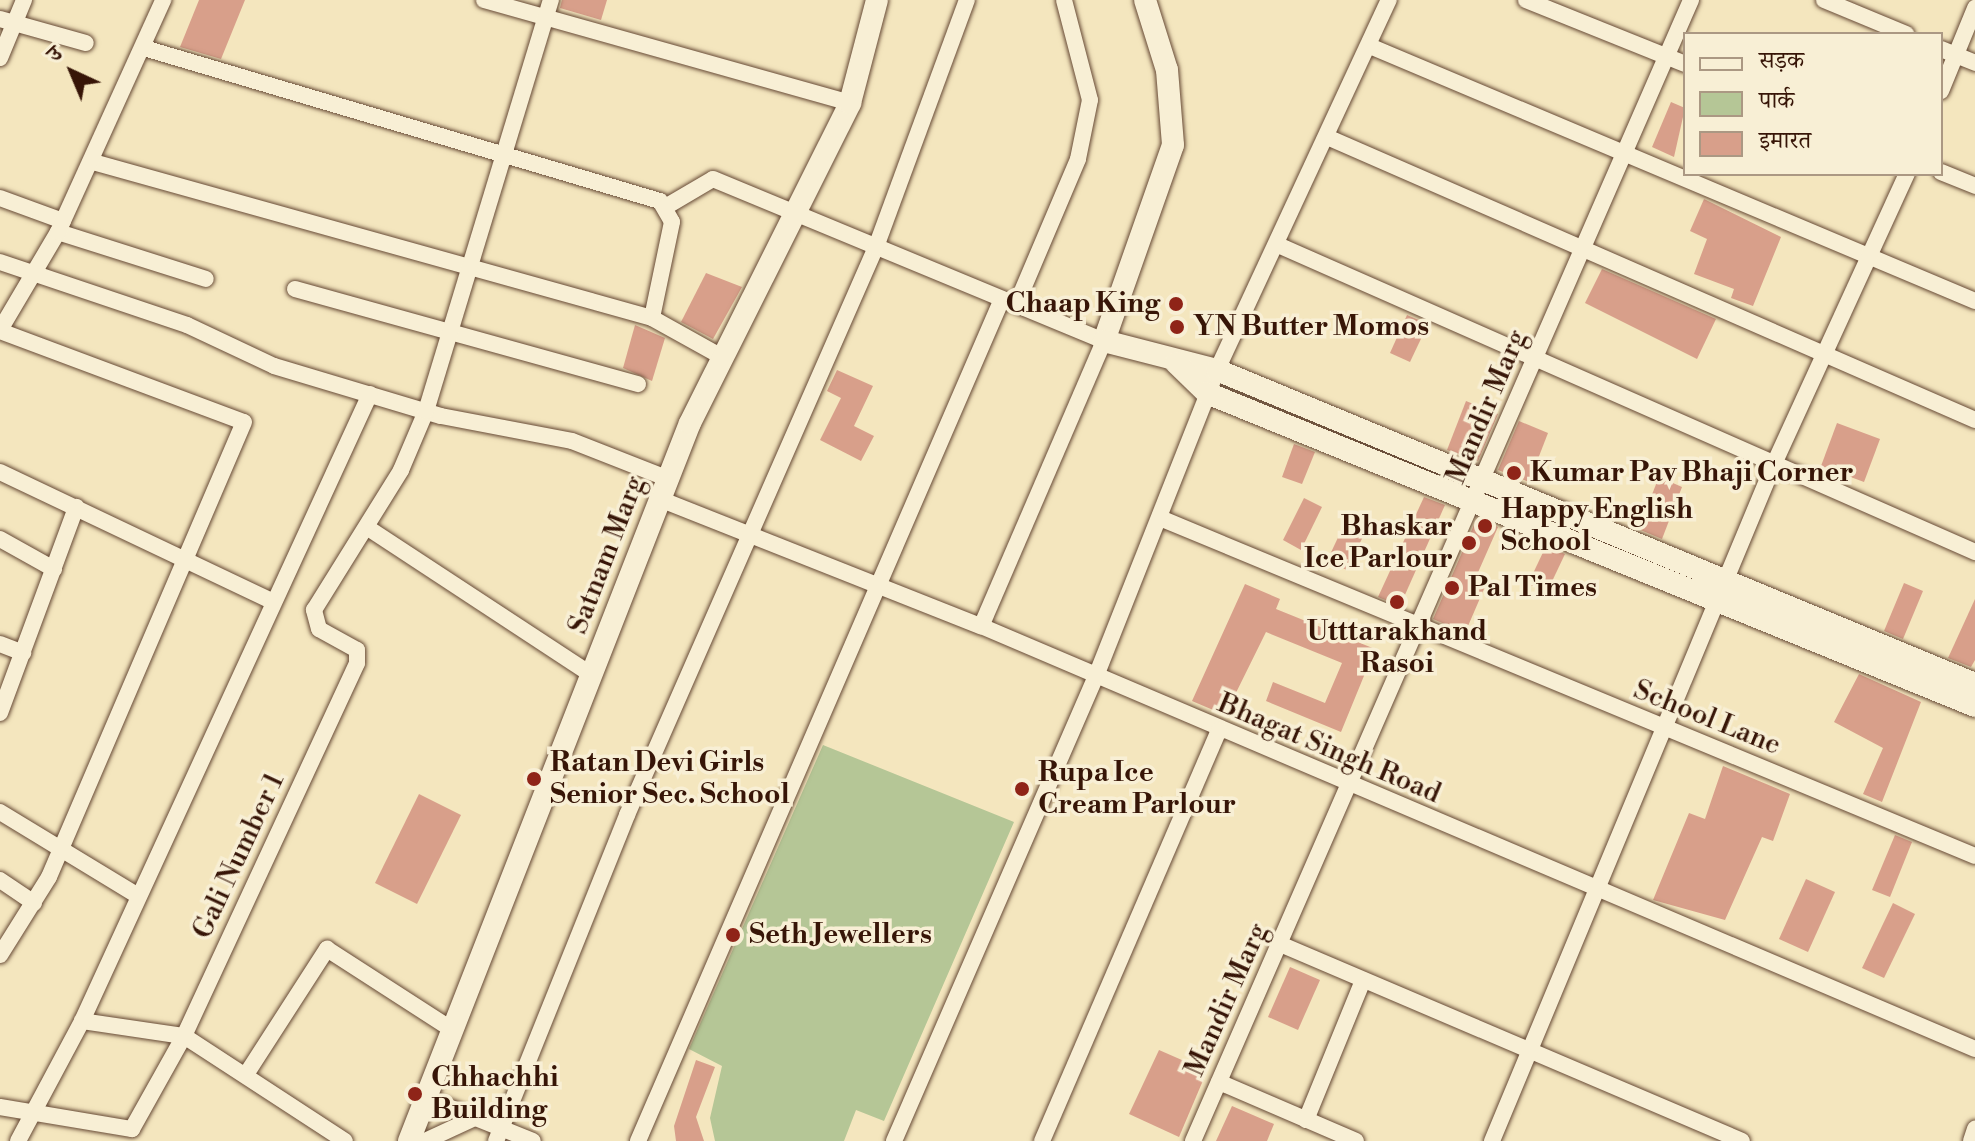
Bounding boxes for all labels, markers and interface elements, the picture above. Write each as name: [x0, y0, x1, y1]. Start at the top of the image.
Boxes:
north arrow: [32, 32, 112, 112]
legend: [1683, 32, 1943, 176]
text: उ: [42, 41, 68, 68]
text: सड़क: [1759, 46, 1804, 76]
text: पार्क: [1759, 86, 1794, 116]
text: इमारत: [1759, 126, 1811, 156]
place label: Chaap King: [1006, 287, 1160, 321]
marker: Chaap King: [1167, 295, 1185, 313]
place label: YN Butter Momos: [1193, 310, 1429, 344]
marker: YN Butter Momos: [1168, 318, 1186, 336]
street label: Mandir Marg: [1440, 325, 1534, 489]
place label: Kumar Pav Bhaji Corner: [1530, 456, 1854, 490]
marker: Kumar Pav Bhaji Corner: [1505, 464, 1523, 482]
street label: Satnam Marg: [561, 471, 653, 639]
place label: Happy English School: [1501, 493, 1693, 559]
place label: Bhaskar Ice Parlour: [1304, 510, 1453, 576]
marker: Happy English School: [1476, 517, 1494, 535]
marker: Bhaskar Ice Parlour: [1460, 534, 1478, 552]
place label: Pal Times: [1468, 571, 1597, 605]
marker: Pal Times: [1443, 579, 1461, 597]
marker: Utttarakhand Rasoi: [1388, 593, 1406, 611]
place label: Utttarakhand Rasoi: [1307, 615, 1487, 681]
street label: School Lane: [1629, 673, 1785, 763]
street label: Bhagat Singh Road: [1213, 687, 1445, 811]
place label: Ratan Devi Girls Senior Sec. School: [550, 746, 790, 812]
place label: Rupa Ice Cream Parlour: [1038, 756, 1236, 822]
street label: Gali Number 1: [186, 768, 292, 944]
marker: Ratan Devi Girls Senior Sec. School: [525, 770, 543, 788]
marker: Rupa Ice Cream Parlour: [1013, 780, 1031, 798]
place label: Seth Jewellers: [749, 918, 932, 952]
street label: Mandir Marg: [1178, 918, 1276, 1082]
marker: Seth Jewellers: [724, 926, 742, 944]
place label: Chhachhi Building: [431, 1061, 559, 1127]
marker: Chhachhi Building: [406, 1085, 424, 1103]

